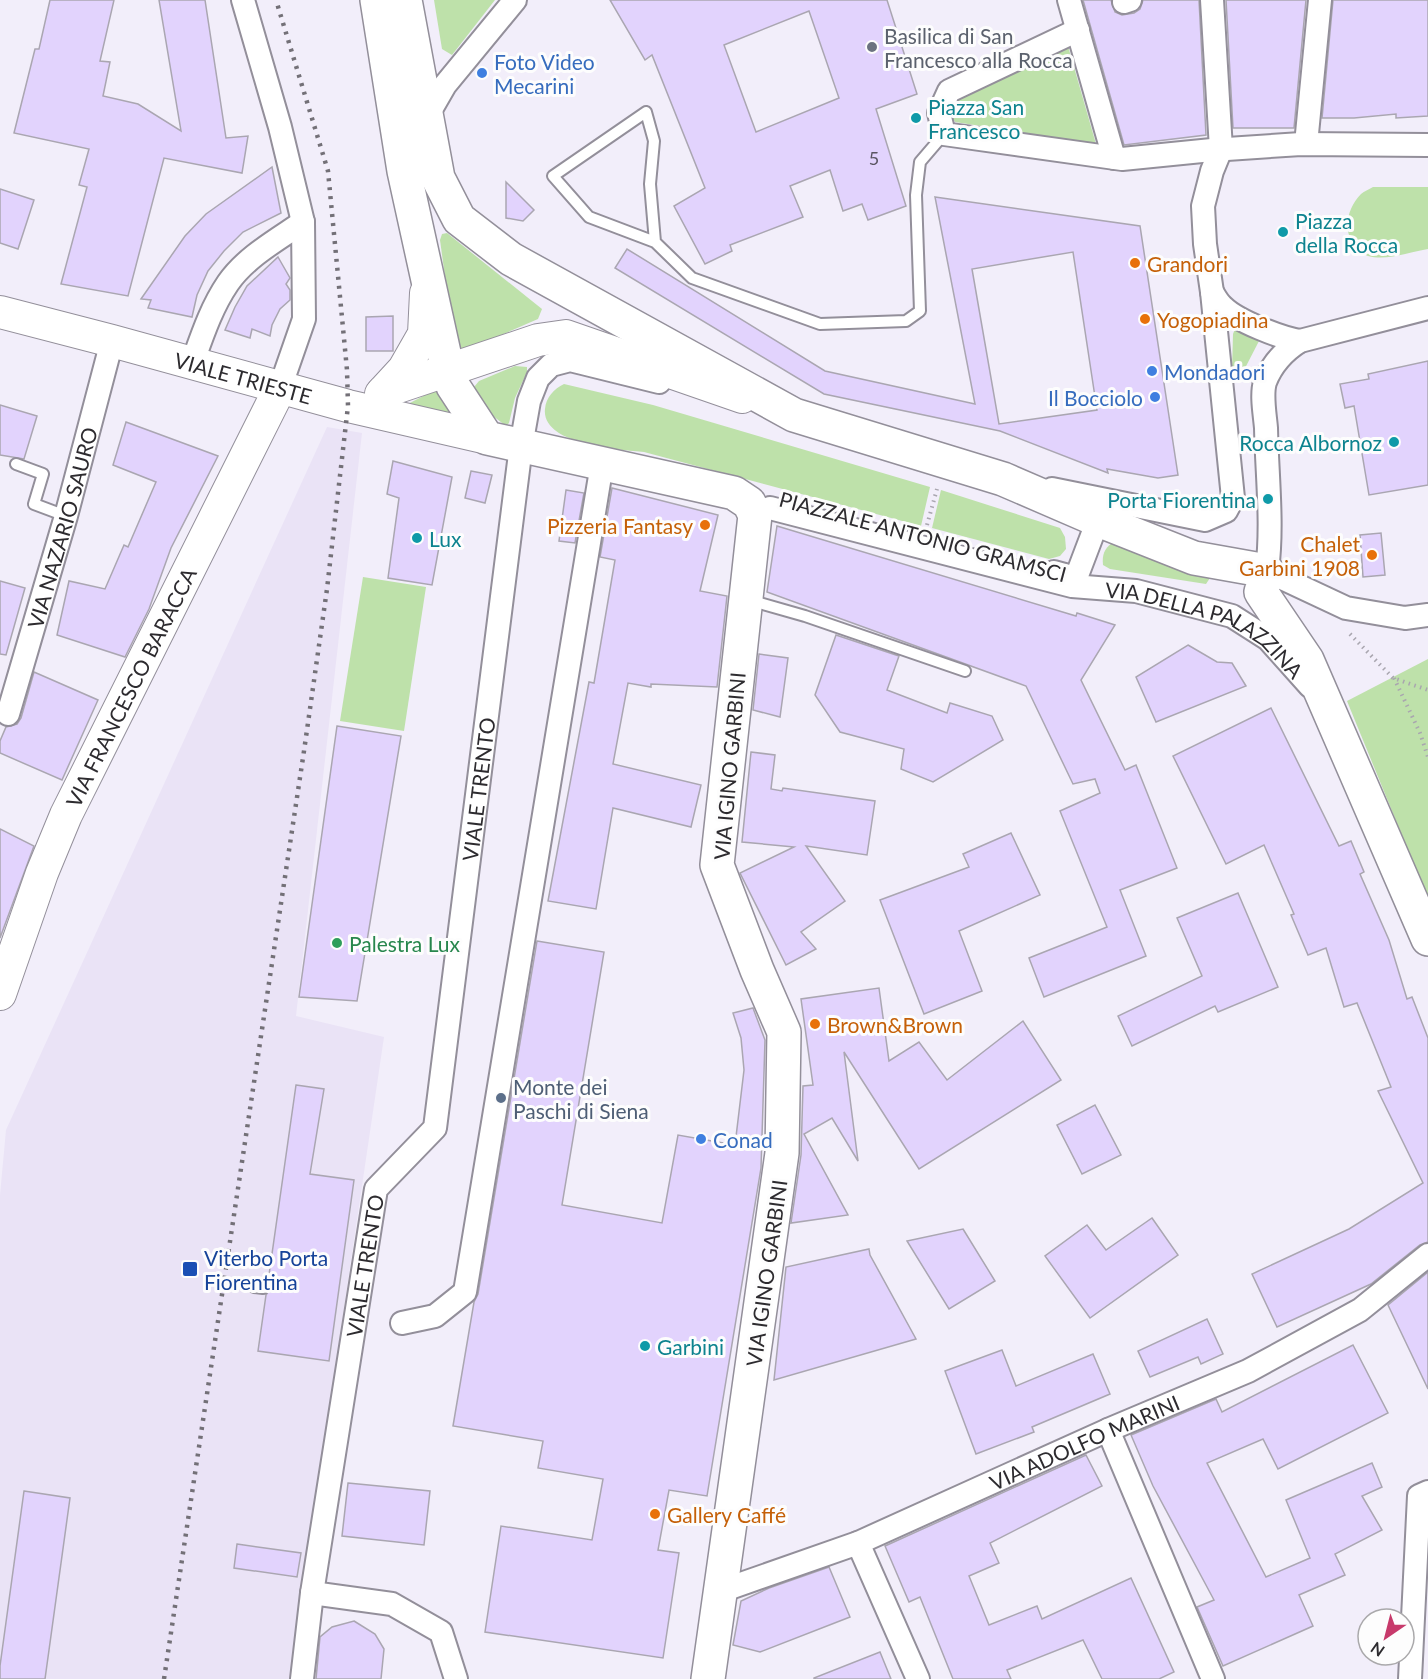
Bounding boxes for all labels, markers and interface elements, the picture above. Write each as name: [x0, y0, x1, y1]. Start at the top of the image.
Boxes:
place label: Basilica di San Francesco alla Rocca: [884, 23, 1073, 72]
marker: Basilica di San Francesco alla Rocca: [865, 40, 879, 54]
place label: Foto Video Mecarini: [494, 49, 595, 98]
marker: Foto Video Mecarini: [475, 66, 489, 80]
place label: Piazza San Francesco: [928, 94, 1024, 143]
marker: Piazza San Francesco: [909, 111, 923, 125]
house number: 5: [869, 147, 879, 169]
place label: Piazza della Rocca: [1295, 208, 1398, 257]
marker: Piazza della Rocca: [1276, 225, 1290, 239]
place label: Grandori: [1147, 251, 1228, 276]
marker: Grandori: [1128, 256, 1142, 270]
place label: Yogopiadina: [1157, 307, 1269, 332]
marker: Yogopiadina: [1138, 312, 1152, 326]
street label: VIALE TRIESTE: [172, 346, 315, 408]
place label: Mondadori: [1164, 359, 1265, 384]
marker: Mondadori: [1145, 364, 1159, 378]
place label: Il Bocciolo: [1048, 385, 1143, 410]
marker: Il Bocciolo: [1148, 390, 1162, 404]
street label: VIA NAZARIO SAURO: [21, 424, 101, 631]
place label: Rocca Albornoz: [1239, 430, 1382, 455]
marker: Rocca Albornoz: [1387, 435, 1401, 449]
street label: PIAZZALE ANTONIO GRAMSCI: [777, 486, 1069, 586]
place label: Porta Fiorentina: [1107, 487, 1256, 512]
marker: Porta Fiorentina: [1261, 492, 1275, 506]
place label: Pizzeria Fantasy: [547, 513, 693, 538]
marker: Pizzeria Fantasy: [698, 518, 712, 532]
place label: Lux: [429, 526, 462, 551]
marker: Lux: [410, 531, 424, 545]
place label: Chalet Garbini 1908: [1239, 531, 1360, 580]
marker: Chalet Garbini 1908: [1365, 548, 1379, 562]
street label: VIA FRANCESCO BARACCA: [60, 563, 201, 811]
street label: VIA DELLA PALAZZINA: [1105, 576, 1309, 683]
street label: VIA IGINO GARBINI: [708, 671, 750, 861]
street label: VIALE TRENTO: [456, 716, 499, 862]
place label: Palestra Lux: [349, 931, 461, 956]
marker: Palestra Lux: [330, 936, 344, 950]
place label: Brown&Brown: [827, 1012, 963, 1037]
marker: Brown&Brown: [808, 1017, 822, 1031]
place label: Monte dei Paschi di Siena: [513, 1074, 649, 1123]
marker: Monte dei Paschi di Siena: [494, 1091, 508, 1105]
place label: Conad: [713, 1127, 773, 1152]
marker: Conad: [694, 1132, 708, 1146]
street label: VIA IGINO GARBINI: [741, 1178, 791, 1368]
street label: VIALE TRENTO: [340, 1192, 387, 1339]
place label: Viterbo Porta Fiorentina: [204, 1245, 328, 1294]
marker: Viterbo Porta Fiorentina: [181, 1260, 199, 1278]
place label: Garbini: [657, 1334, 724, 1359]
marker: Garbini: [638, 1339, 652, 1353]
street label: VIA ADOLFO MARINI: [985, 1389, 1183, 1494]
place label: Gallery Caffé: [667, 1502, 786, 1527]
marker: Gallery Caffé: [648, 1507, 662, 1521]
north arrow: [1356, 1607, 1416, 1667]
text: N: [1367, 1638, 1388, 1661]

